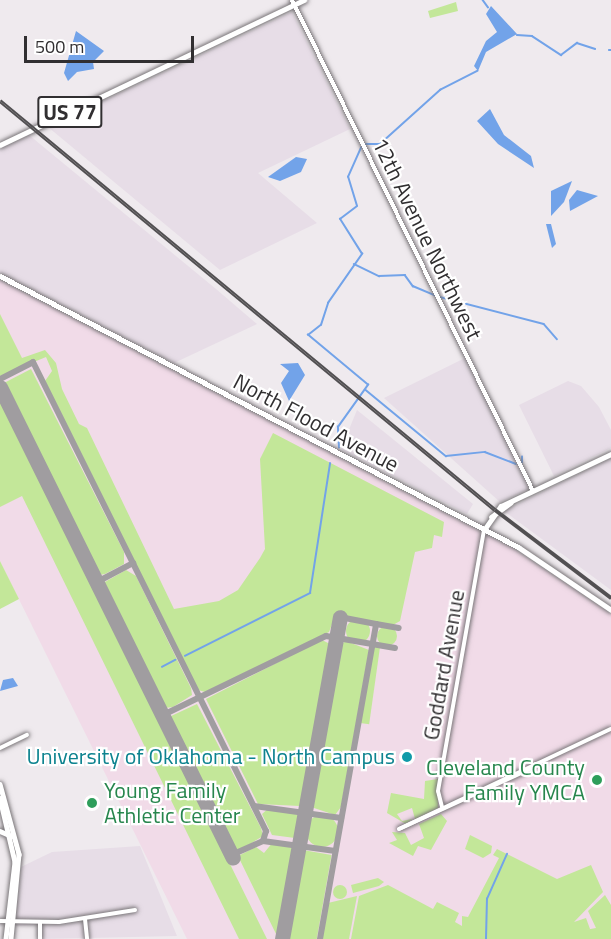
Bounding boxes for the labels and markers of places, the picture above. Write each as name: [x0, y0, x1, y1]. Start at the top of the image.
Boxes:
place label: University of Oklahoma - North Campus: [27, 744, 395, 770]
marker: University of Oklahoma - North Campus: [400, 750, 414, 764]
place label: Cleveland County Family YMCA: [426, 754, 585, 806]
marker: Cleveland County Family YMCA: [590, 773, 604, 787]
place label: Young Family Athletic Center: [104, 777, 240, 828]
marker: Young Family Athletic Center: [85, 796, 99, 810]

